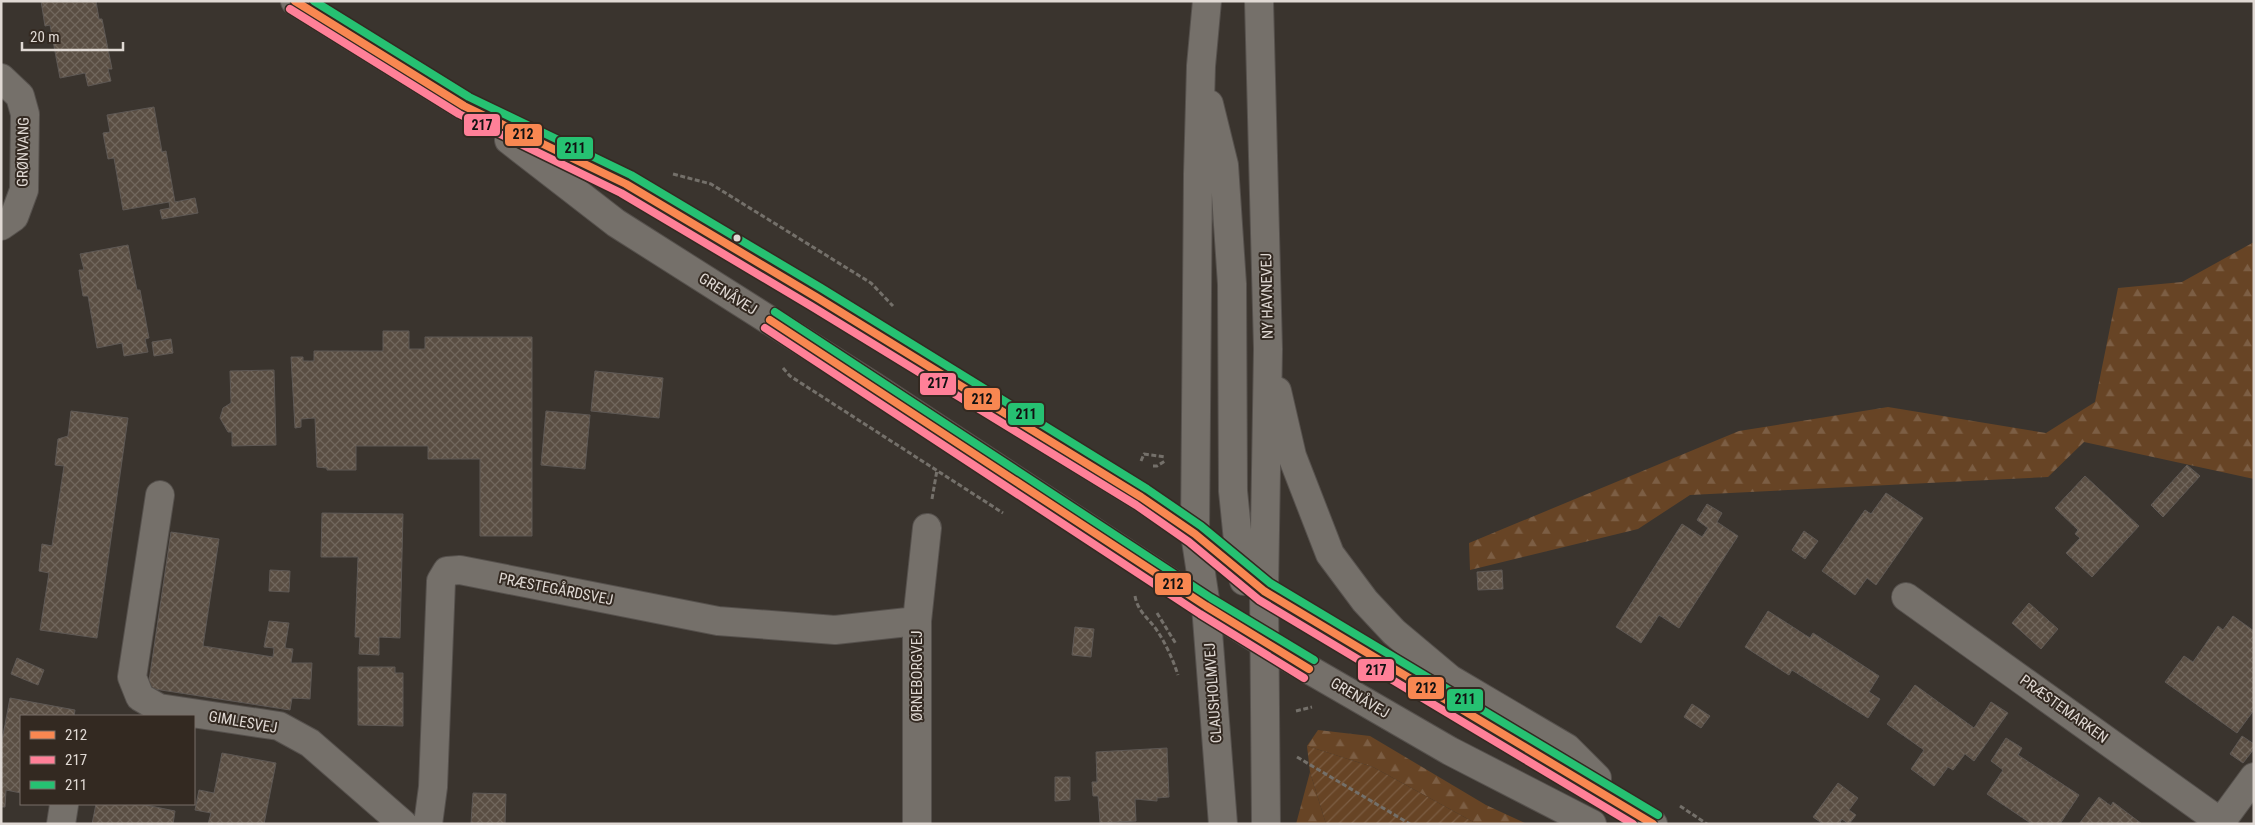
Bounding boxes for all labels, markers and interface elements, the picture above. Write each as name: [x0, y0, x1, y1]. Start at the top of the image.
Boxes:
scale bar: [22, 20, 124, 52]
text: 20 m: [30, 28, 60, 46]
line badge: 217: [463, 113, 501, 137]
street label: GRØNVANG: [13, 117, 33, 187]
text: 217: [471, 117, 493, 133]
line badge: 212: [504, 123, 543, 147]
text: 212: [512, 126, 534, 142]
line badge: 211: [556, 136, 594, 160]
text: 211: [564, 140, 586, 156]
unlabelled marker: [732, 233, 742, 243]
street label: NY HAVNEVEJ: [1257, 253, 1277, 339]
street label: GRENÅVEJ: [696, 269, 760, 319]
line badge: 217: [919, 372, 957, 396]
text: 217: [927, 375, 949, 391]
line badge: 212: [963, 387, 1001, 411]
text: 212: [971, 391, 993, 407]
line badge: 211: [1007, 402, 1045, 426]
text: 211: [1015, 406, 1037, 422]
street label: PRÆSTEGÅRDSVEJ: [497, 569, 615, 609]
line badge: 212: [1154, 572, 1192, 596]
text: 212: [1162, 576, 1184, 592]
street label: ØRNEBORGVEJ: [908, 631, 926, 721]
street label: CLAUSHOLMVEJ: [1201, 642, 1225, 744]
line badge: 217: [1357, 658, 1395, 682]
text: 217: [1365, 662, 1387, 678]
street label: PRÆSTEMARKEN: [2016, 671, 2112, 747]
street label: GRENÅVEJ: [1327, 674, 1393, 722]
line badge: 212: [1407, 676, 1445, 700]
text: 212: [1415, 680, 1437, 696]
line badge: 211: [1446, 688, 1484, 712]
text: 211: [1454, 691, 1476, 707]
street label: GIMLESVEJ: [207, 707, 279, 737]
legend: [20, 715, 195, 805]
text: 212: [65, 726, 87, 744]
text: 217: [65, 751, 87, 769]
text: 211: [65, 776, 87, 794]

